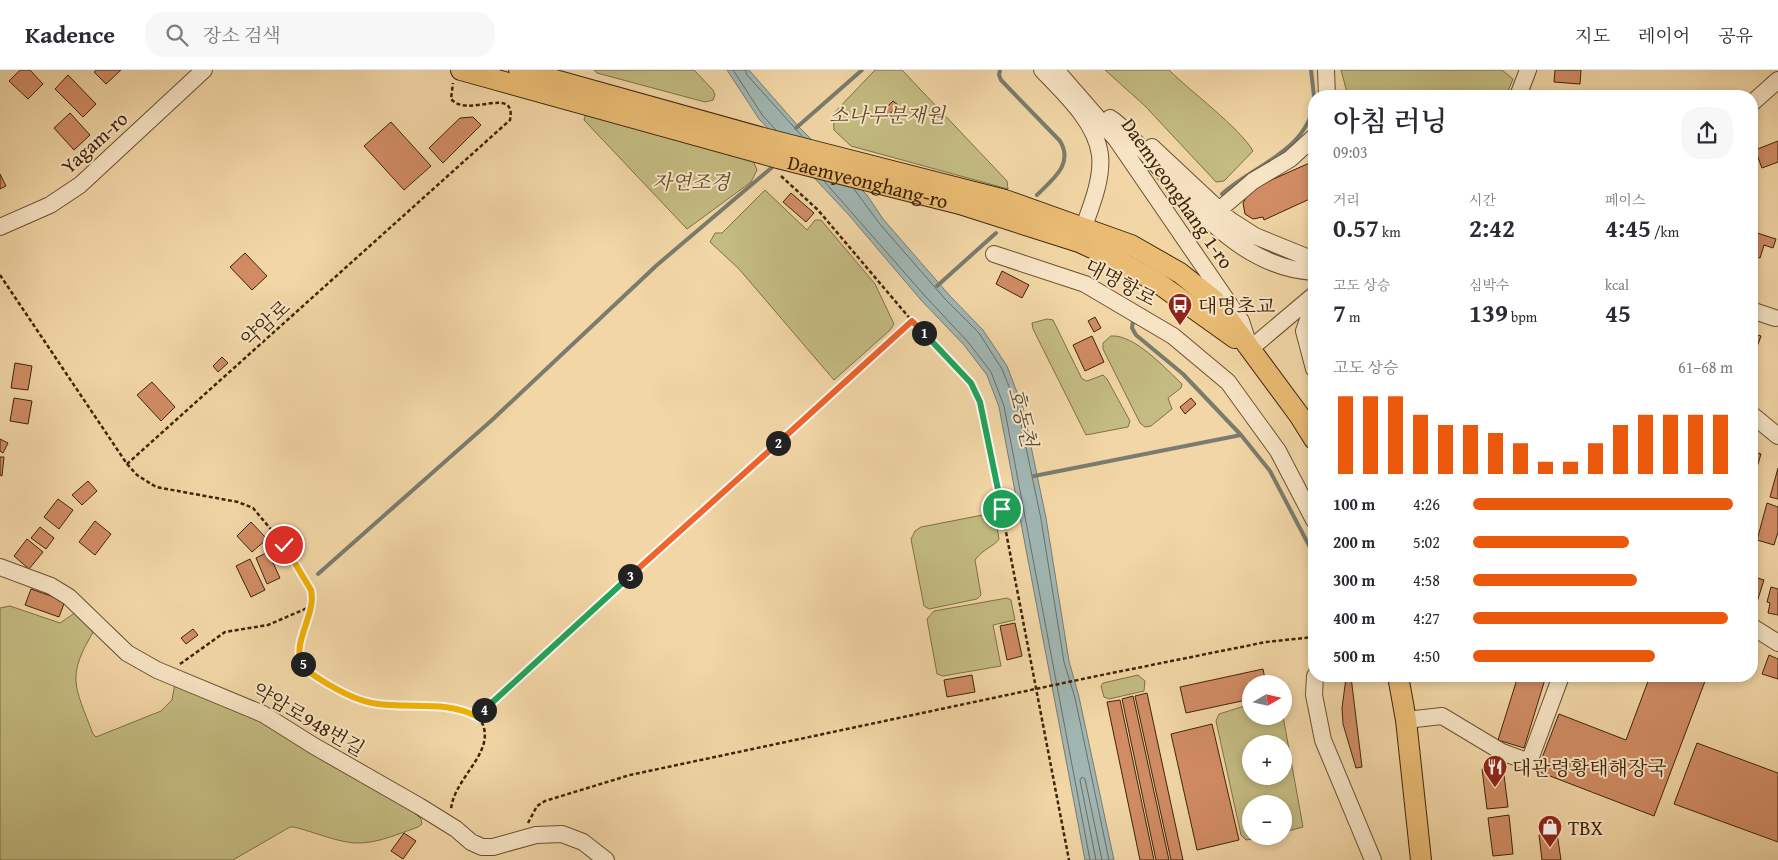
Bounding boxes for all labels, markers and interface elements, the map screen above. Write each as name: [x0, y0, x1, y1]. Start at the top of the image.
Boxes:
search box: [145, 12, 495, 57]
text: Kadence: [25, 17, 115, 52]
icon: search: [163, 21, 191, 49]
text: 장소 검색: [203, 21, 281, 49]
text: 지도: [1575, 22, 1610, 49]
text: 레이어: [1638, 22, 1690, 49]
text: 공유: [1718, 22, 1753, 49]
park label: 소나무분재원: [829, 100, 947, 129]
text: 아침 러닝: [1333, 100, 1447, 141]
street label: Yagam-ro: [54, 104, 134, 180]
button: share: [1681, 107, 1733, 159]
street label: Daemyeonghang 1-ro: [1115, 112, 1241, 274]
text: 09:03: [1333, 140, 1368, 164]
street label: Daemyeonghang-ro: [785, 147, 952, 215]
park label: 자연조경: [652, 167, 731, 196]
text: 거리: [1333, 190, 1360, 210]
text: 시간: [1469, 190, 1496, 210]
text: 페이스: [1605, 190, 1646, 210]
text: 0.57: [1333, 210, 1379, 246]
text: 2:42: [1469, 210, 1515, 246]
text: 4:45: [1605, 210, 1651, 246]
text: km: [1379, 222, 1401, 242]
text: /km: [1651, 222, 1679, 242]
street label: 대명항로: [1080, 251, 1162, 313]
text: 고도 상승: [1333, 275, 1390, 295]
text: 심박수: [1469, 275, 1510, 295]
text: kcal: [1605, 275, 1629, 295]
place label: 대명초교: [1198, 291, 1276, 320]
bus stop icon: 대명초교: [1167, 292, 1193, 326]
street label: 약암로: [234, 293, 296, 353]
text: 7: [1333, 295, 1346, 331]
text: 139: [1469, 295, 1508, 331]
text: 45: [1605, 295, 1631, 331]
text: m: [1346, 307, 1360, 327]
text: bpm: [1508, 307, 1537, 327]
pin: 1: [912, 320, 936, 346]
text: 1: [921, 323, 928, 343]
text: 고도 상승: [1333, 355, 1398, 379]
text: 61–68 m: [1678, 355, 1733, 379]
water label: 호동천: [1001, 384, 1046, 452]
pin: 2: [766, 430, 790, 456]
text: 2: [775, 433, 782, 453]
pin: [981, 488, 1023, 530]
text: 100 m: [1333, 492, 1375, 516]
text: 4:26: [1413, 492, 1440, 516]
icon: arrive: [988, 495, 1016, 523]
pin: [263, 524, 305, 566]
text: 200 m: [1333, 530, 1375, 554]
text: 5:02: [1413, 530, 1440, 554]
icon: check: [270, 531, 298, 559]
pin: 3: [618, 564, 642, 588]
text: 3: [627, 566, 634, 586]
text: 300 m: [1333, 568, 1375, 592]
text: 4:58: [1413, 568, 1440, 592]
text: 400 m: [1333, 606, 1375, 630]
text: 4:27: [1413, 606, 1440, 630]
text: 500 m: [1333, 644, 1375, 668]
text: 4:50: [1413, 644, 1440, 668]
pin: 5: [290, 652, 316, 676]
text: 5: [300, 654, 307, 674]
street label: 약암로948번길: [247, 675, 371, 763]
north arrow: [1242, 675, 1292, 725]
map controls: [1242, 675, 1292, 845]
pin: 4: [472, 698, 496, 722]
text: 4: [481, 700, 488, 720]
button: +: [1242, 735, 1292, 785]
place label: 대관령황태해장국: [1512, 753, 1667, 782]
restaurant icon: 대관령황태해장국: [1482, 754, 1508, 788]
button: −: [1242, 795, 1292, 845]
place label: TBX: [1568, 813, 1604, 842]
shop icon: TBX: [1537, 814, 1563, 848]

